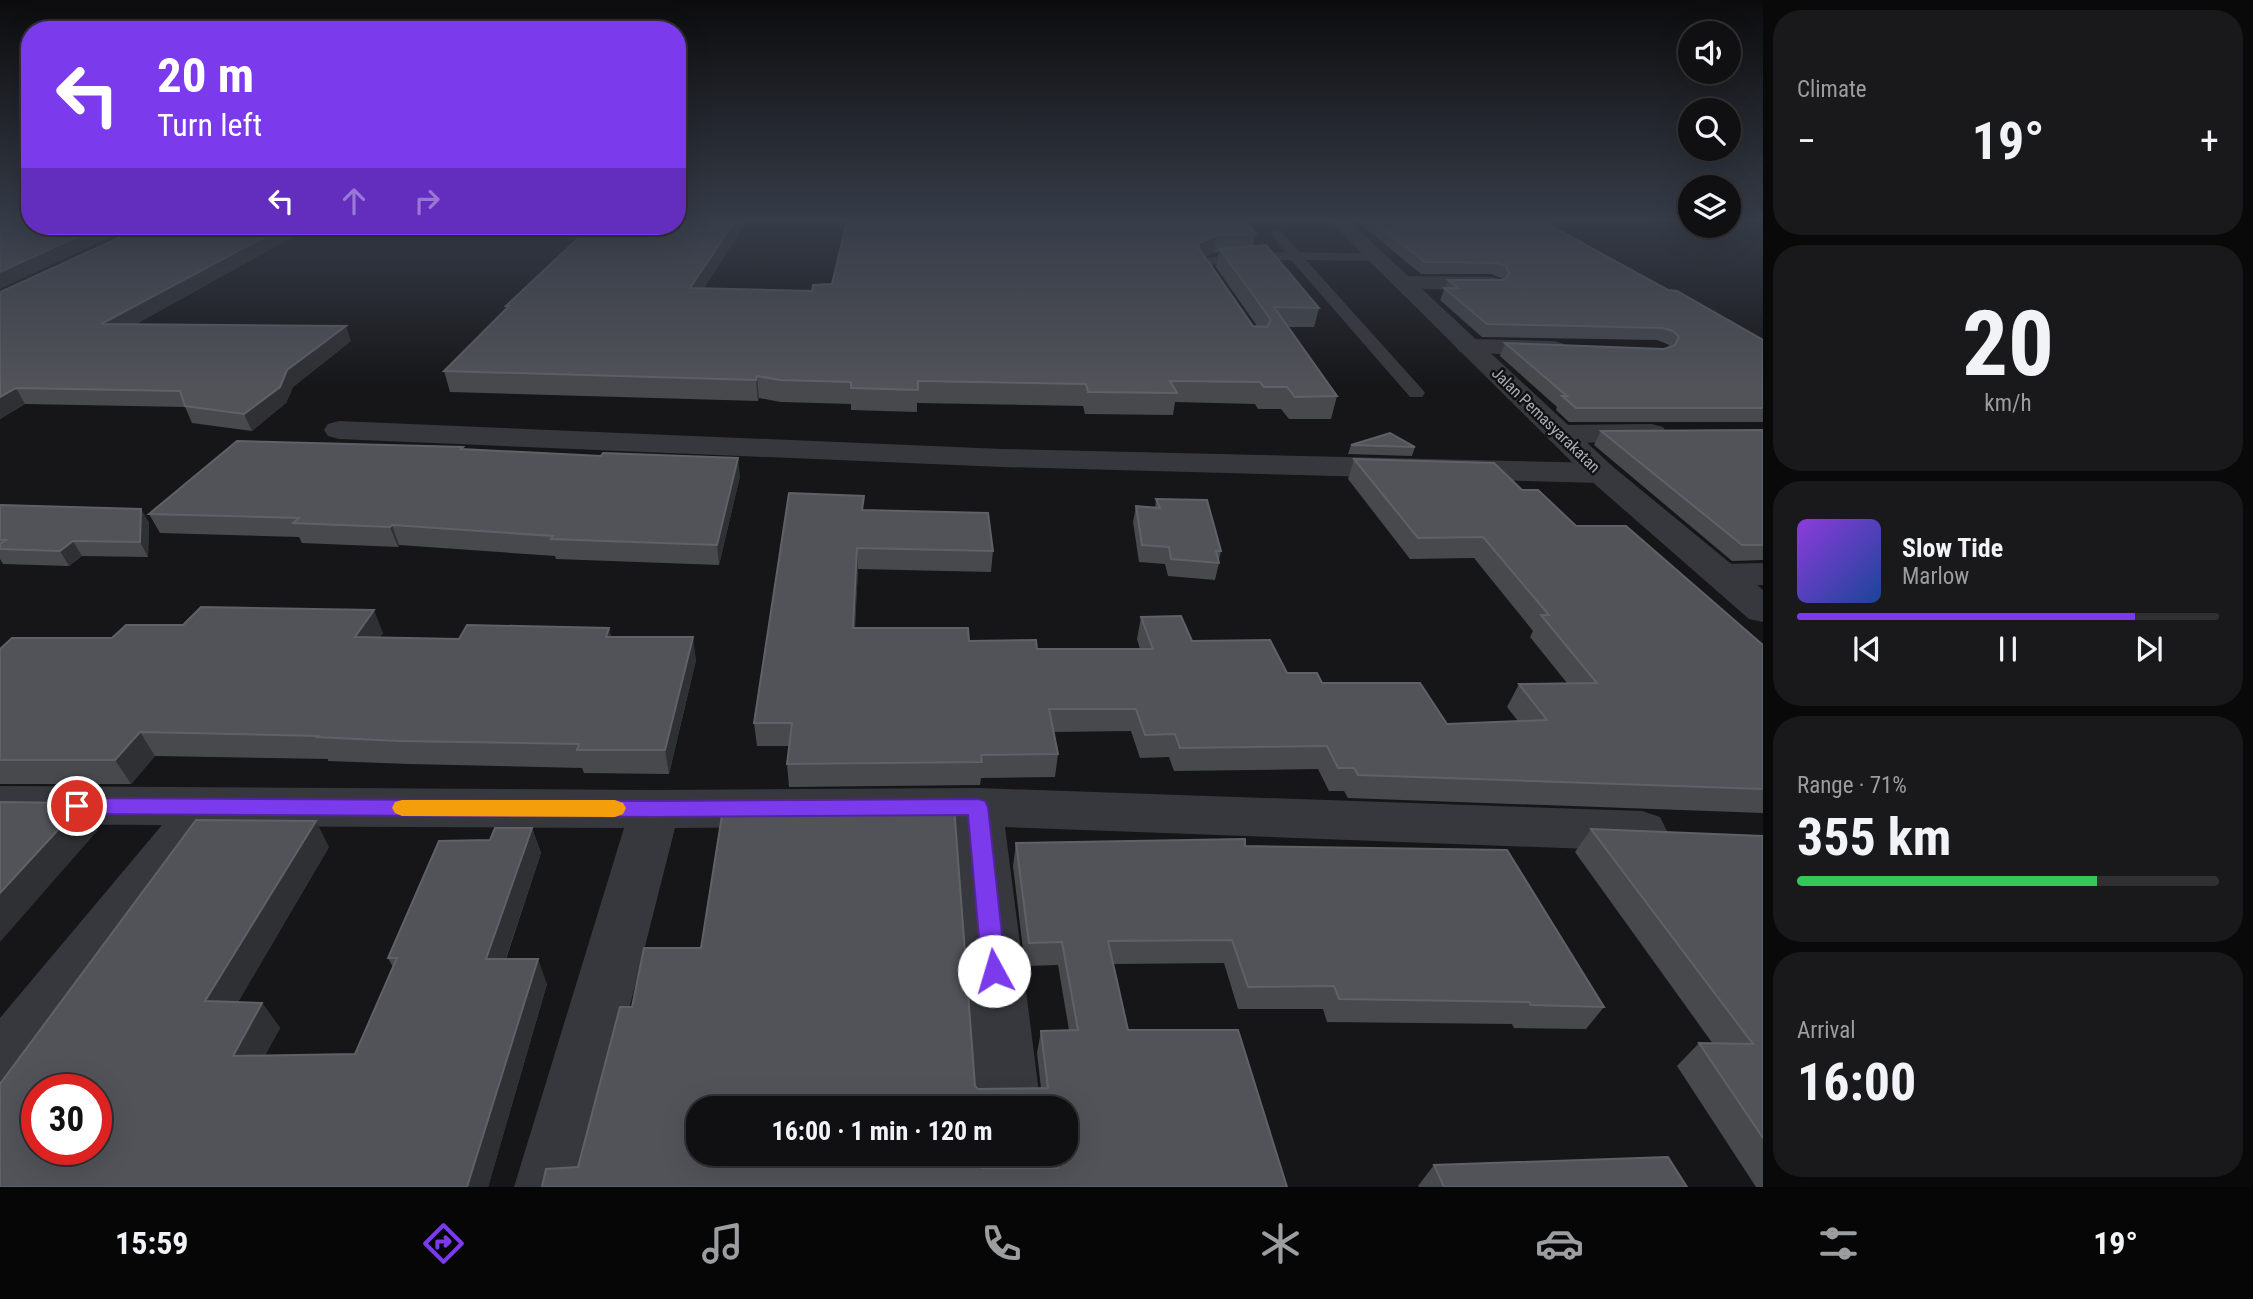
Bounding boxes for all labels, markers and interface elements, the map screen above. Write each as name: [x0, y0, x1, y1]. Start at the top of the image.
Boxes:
map controls: [1678, 21, 1741, 238]
button: sound: [1678, 21, 1741, 84]
text: 20 m: [157, 47, 254, 104]
icon: left: [42, 49, 133, 140]
text: Climate: [1797, 76, 1867, 103]
button: search: [1678, 98, 1741, 161]
text: Turn left: [157, 106, 262, 144]
text: 19°: [1972, 111, 2044, 172]
text: −: [1797, 119, 1816, 163]
text: +: [2200, 119, 2219, 163]
button: layers: [1678, 175, 1741, 238]
icon: left: [262, 182, 300, 220]
icon: ahead: [335, 182, 373, 220]
icon: right: [408, 182, 446, 220]
text: 20: [1962, 291, 2054, 397]
street label: Jalan Pemasyarakatan: [1488, 364, 1604, 476]
text: km/h: [1984, 390, 2032, 417]
text: Slow Tide: [1902, 533, 2003, 563]
text: Marlow: [1902, 563, 1969, 590]
icon: previous: [1848, 630, 1886, 668]
icon: pause: [1989, 630, 2027, 668]
icon: next: [2130, 630, 2168, 668]
text: Range · 71%: [1797, 772, 1907, 799]
pin: [47, 776, 107, 836]
icon: arrive: [58, 787, 96, 825]
text: 355 km: [1797, 807, 1951, 868]
position arrow: [957, 934, 1031, 1008]
text: Arrival: [1797, 1017, 1856, 1044]
text: 16:00: [1797, 1052, 1916, 1113]
speed limit sign: 30: [21, 1074, 112, 1165]
text: 16:00 · 1 min · 120 m: [772, 1116, 992, 1146]
icon: directions: [419, 1219, 468, 1268]
icon: music: [698, 1219, 747, 1268]
icon: phone: [977, 1219, 1026, 1268]
icon: climate: [1256, 1219, 1305, 1268]
icon: car: [1535, 1219, 1584, 1268]
icon: filters: [1814, 1219, 1863, 1268]
text: 15:59: [115, 1224, 188, 1262]
text: 19°: [2093, 1224, 2138, 1262]

